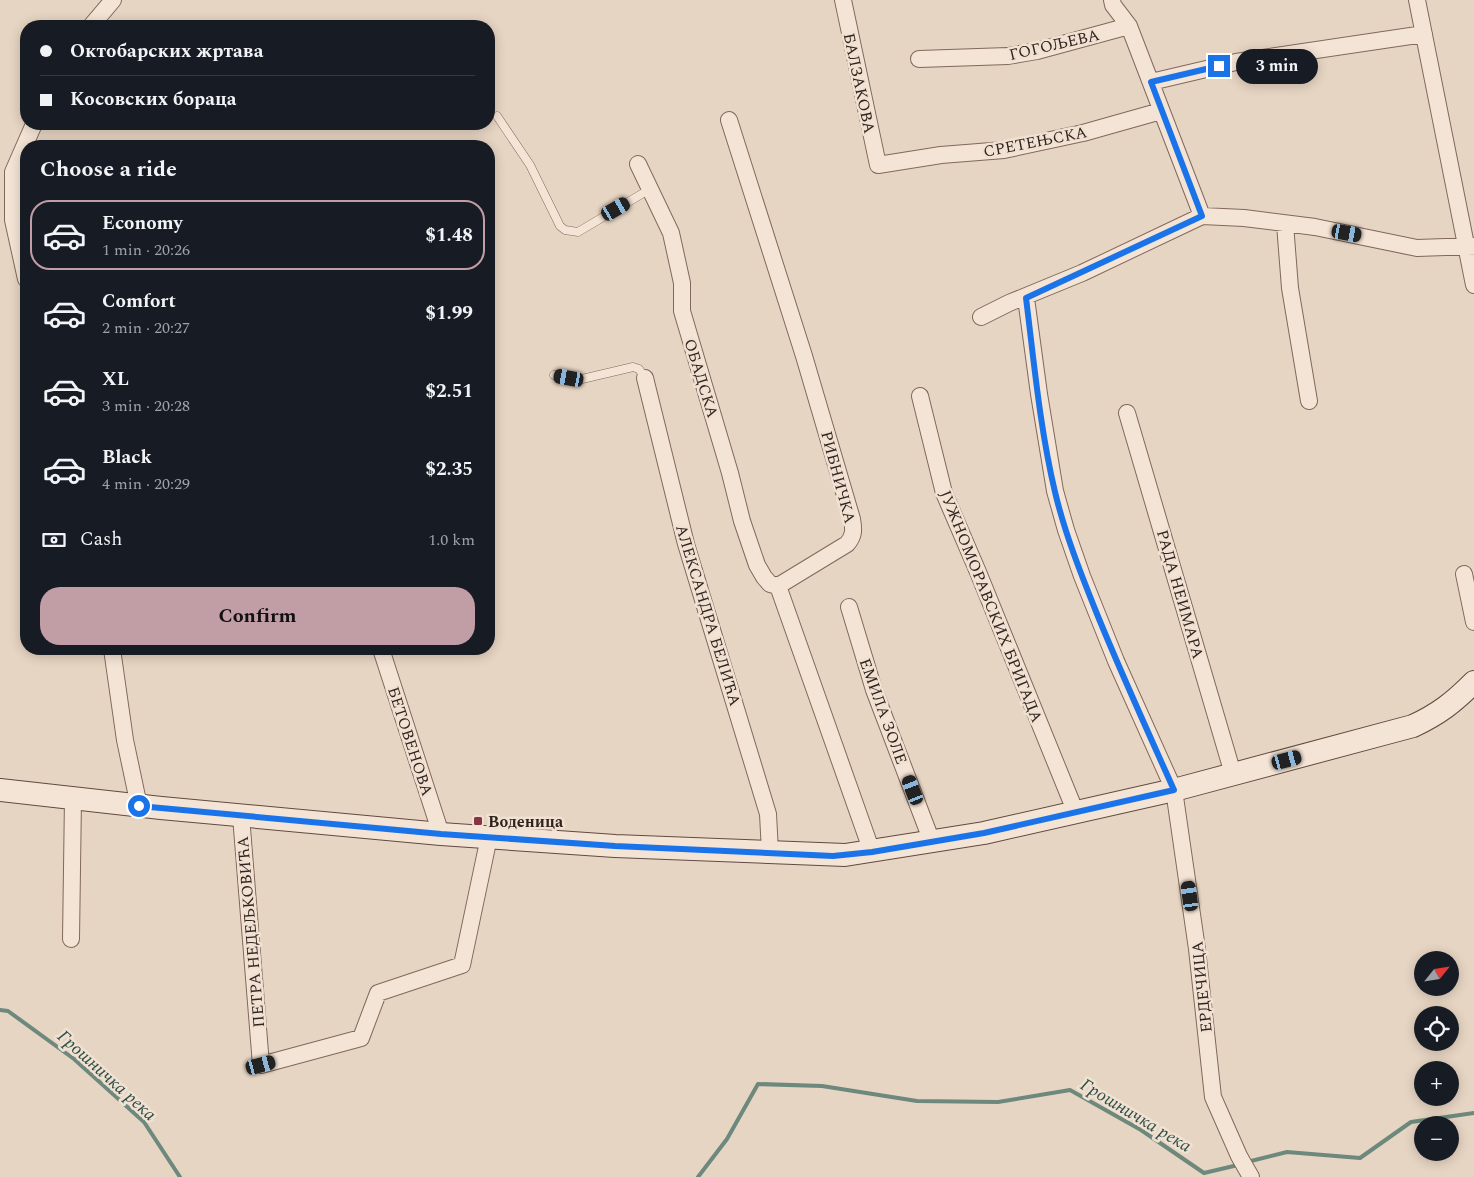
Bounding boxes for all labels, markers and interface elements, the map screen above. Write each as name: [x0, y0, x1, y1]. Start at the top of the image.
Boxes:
street label: ГОГОЉЕВА: [1007, 23, 1102, 67]
street label: БАЛЗАКОВА: [837, 31, 881, 136]
text: Октобарских жртава: [70, 37, 264, 66]
callout: 3 min: [1236, 48, 1319, 84]
text: 3 min: [1256, 54, 1298, 78]
route end: [1208, 55, 1230, 77]
text: Косовских бораца: [70, 85, 237, 114]
street label: СРЕТЕЊСКА: [981, 120, 1089, 164]
text: Choose a ride: [40, 153, 177, 186]
car: [599, 195, 632, 223]
text: Economy: [102, 209, 183, 238]
icon: car: [42, 213, 87, 258]
text: $1.48: [425, 221, 473, 250]
car: [1330, 223, 1363, 243]
text: 1 min · 20:26: [102, 238, 190, 262]
text: Comfort: [102, 287, 176, 316]
icon: car: [42, 291, 87, 336]
text: $1.99: [425, 299, 473, 328]
text: 2 min · 20:27: [102, 316, 190, 340]
street label: ОБАДСКА: [678, 336, 724, 421]
text: XL: [102, 365, 129, 394]
car: [552, 368, 585, 388]
icon: car: [42, 369, 87, 414]
text: $2.51: [425, 377, 473, 406]
text: 3 min · 20:28: [102, 394, 190, 418]
street label: РИБНИЧКА: [814, 428, 862, 526]
text: Black: [102, 443, 152, 472]
icon: car: [42, 447, 87, 492]
text: $2.35: [425, 455, 473, 484]
text: 4 min · 20:29: [102, 472, 190, 496]
street label: ЈУЖНОМОРАВСКИХ БРИГАДА: [933, 487, 1049, 726]
street label: АЛЕКСАНДРА БЕЛИЋА: [669, 522, 747, 709]
text: Cash: [80, 525, 122, 554]
icon: cash: [40, 526, 68, 554]
street label: РАДА НЕИМАРА: [1150, 527, 1210, 662]
text: 1.0 km: [428, 528, 475, 552]
button: Confirm: [40, 587, 475, 645]
street label: ЕМИЛА ЗОЛЕ: [853, 655, 913, 768]
street label: БЕТОВЕНОВА: [381, 684, 439, 799]
car: [1270, 749, 1303, 771]
car: [900, 773, 925, 807]
route start: [128, 795, 150, 817]
place label: Воденица: [488, 810, 564, 834]
marker: Воденица: [472, 815, 484, 827]
street label: ПЕТРА НЕДЕЉКОВИЋА: [231, 835, 271, 1029]
car: [1180, 880, 1199, 912]
street label: ЕРДЕЧИЦА: [1185, 940, 1219, 1034]
north arrow: [1414, 951, 1459, 996]
map controls: [1414, 951, 1459, 1161]
button: locate: [1414, 1006, 1459, 1051]
water label: Грошничка река: [51, 1023, 162, 1127]
car: [244, 1054, 277, 1076]
button: +: [1414, 1061, 1459, 1106]
water label: Грошничка река: [1075, 1071, 1197, 1159]
button: −: [1414, 1116, 1459, 1161]

